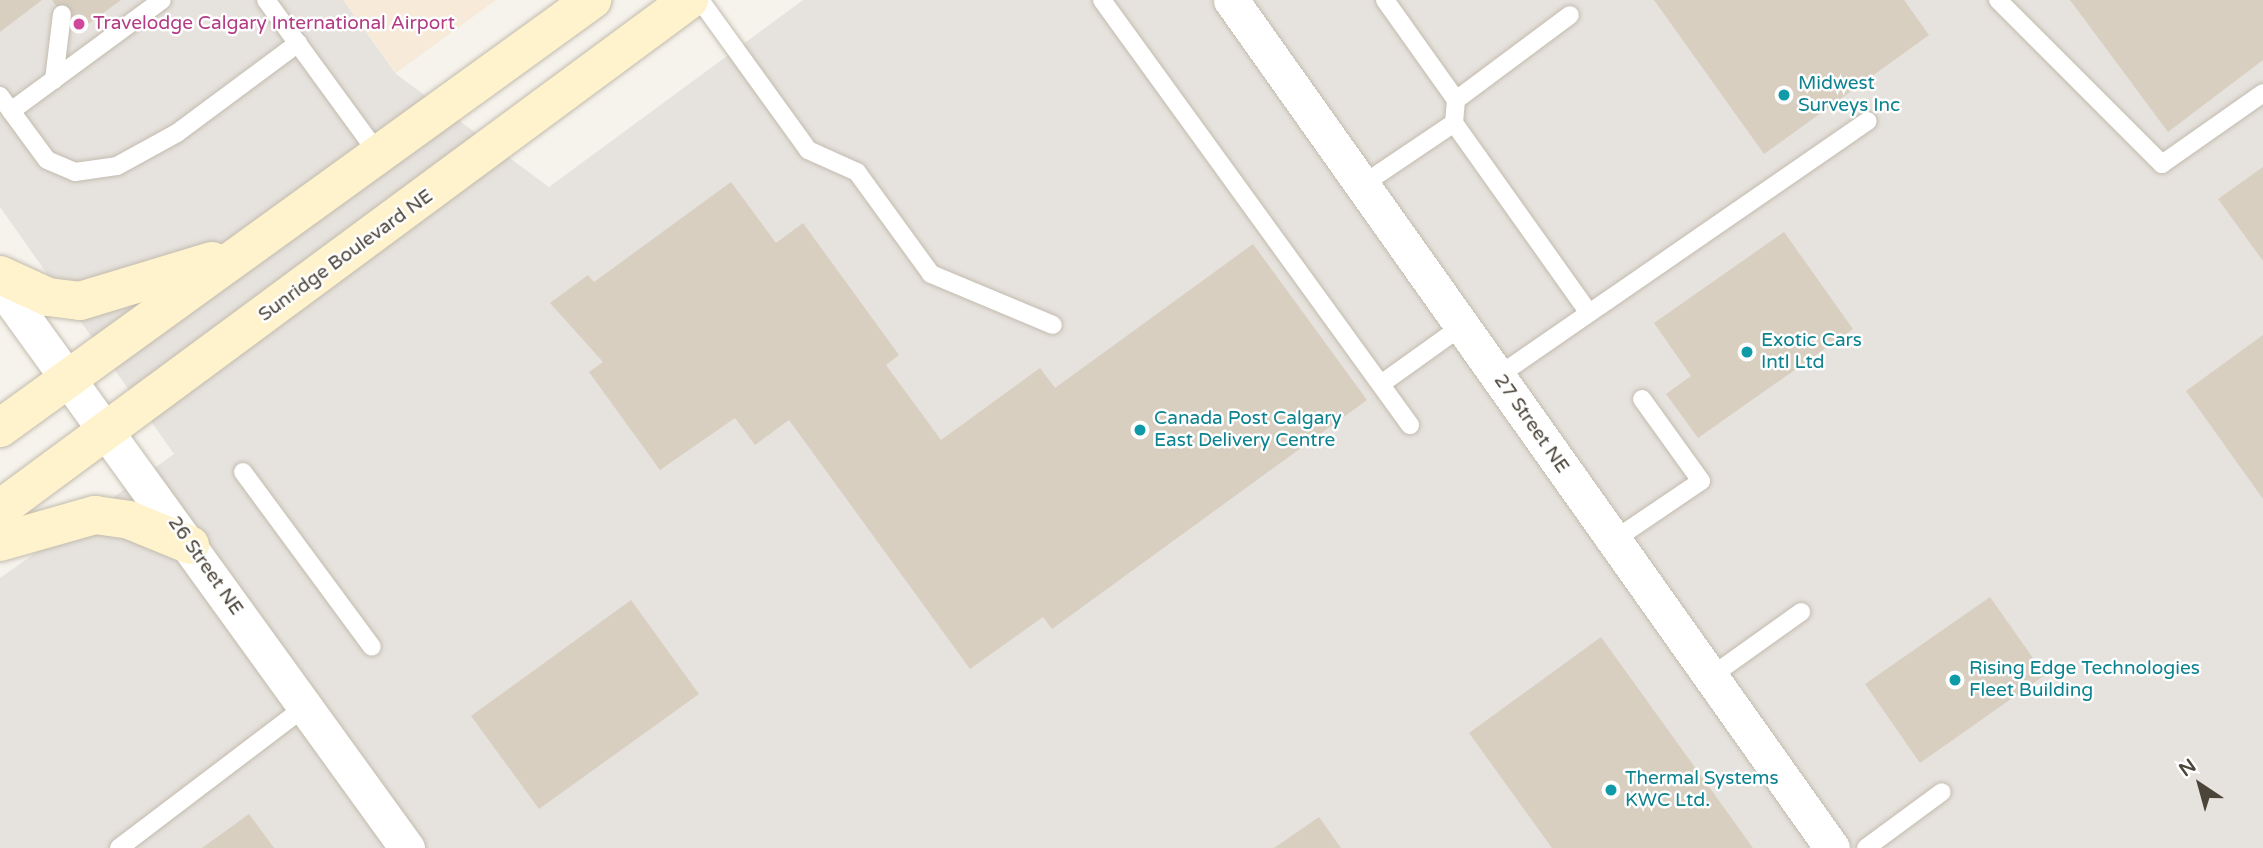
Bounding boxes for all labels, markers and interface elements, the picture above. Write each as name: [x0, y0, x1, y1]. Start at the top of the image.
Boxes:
place label: Travelodge Calgary International Airport: [93, 13, 455, 35]
marker: Travelodge Calgary International Airport: [71, 16, 87, 32]
place label: Midwest Surveys Inc: [1798, 73, 1900, 117]
marker: Midwest Surveys Inc: [1776, 87, 1792, 103]
street label: Sunridge Boulevard NE: [254, 185, 438, 327]
place label: Exotic Cars Intl Ltd: [1761, 330, 1862, 374]
marker: Exotic Cars Intl Ltd: [1739, 344, 1755, 360]
street label: 27 Street NE: [1489, 370, 1573, 478]
place label: Canada Post Calgary East Delivery Centre: [1154, 408, 1342, 452]
marker: Canada Post Calgary East Delivery Centre: [1132, 422, 1148, 438]
street label: 26 Street NE: [163, 512, 247, 620]
place label: Rising Edge Technologies Fleet Building: [1969, 658, 2200, 702]
marker: Rising Edge Technologies Fleet Building: [1947, 672, 1963, 688]
north arrow: [2165, 750, 2235, 820]
text: N: [2175, 755, 2200, 781]
place label: Thermal Systems KWC Ltd.: [1625, 768, 1779, 812]
marker: Thermal Systems KWC Ltd.: [1603, 782, 1619, 798]

